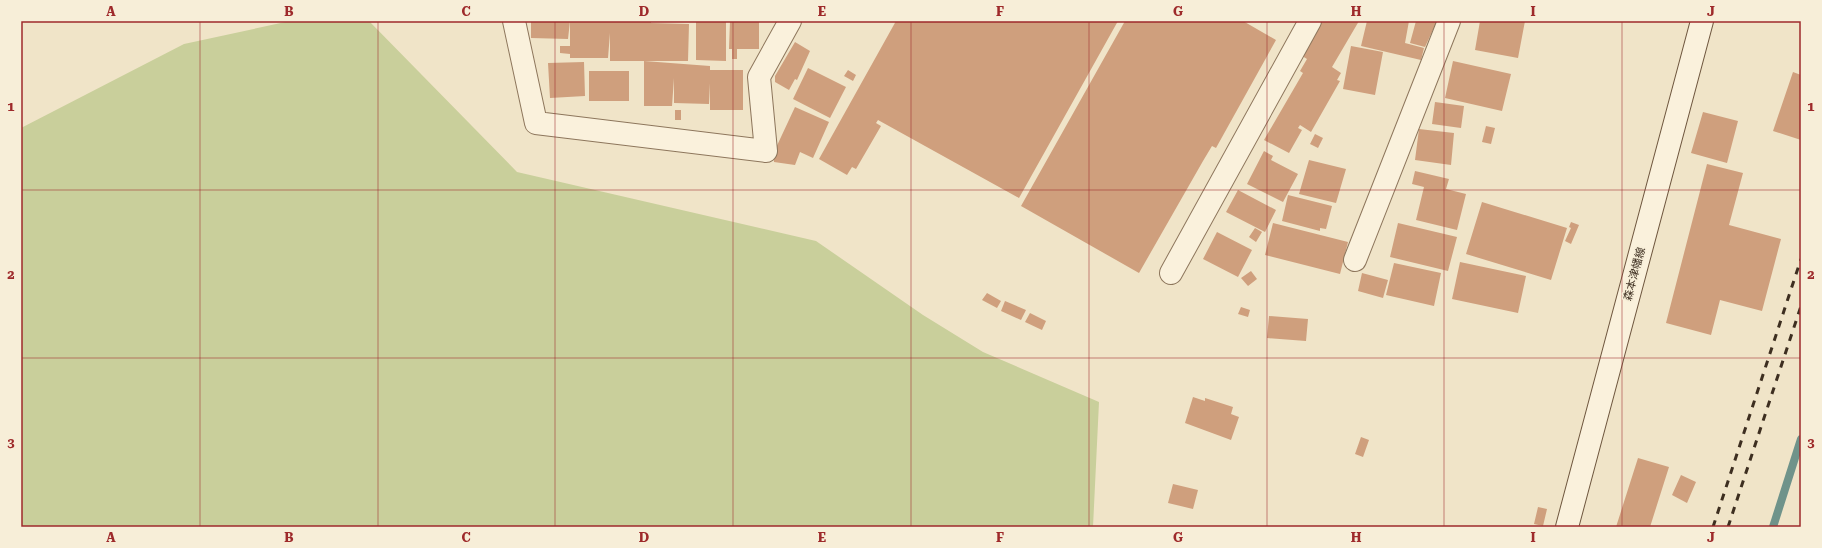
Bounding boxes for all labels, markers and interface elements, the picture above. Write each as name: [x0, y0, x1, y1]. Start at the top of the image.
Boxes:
text: A: [106, 4, 116, 19]
text: B: [284, 4, 294, 19]
text: C: [461, 4, 471, 19]
text: D: [639, 4, 649, 19]
text: E: [818, 4, 826, 19]
text: F: [996, 4, 1004, 19]
text: G: [1173, 4, 1183, 19]
text: H: [1351, 4, 1362, 19]
text: I: [1530, 4, 1536, 19]
text: J: [1707, 4, 1715, 19]
text: 1: [7, 99, 15, 114]
text: 1: [1807, 99, 1815, 114]
street label: 森本津幡線: [1621, 246, 1648, 302]
text: 2: [7, 267, 15, 282]
text: 2: [1807, 267, 1815, 282]
text: 3: [7, 435, 15, 450]
text: 3: [1807, 435, 1815, 450]
text: A: [106, 530, 116, 545]
text: B: [284, 530, 294, 545]
text: C: [461, 530, 471, 545]
text: D: [639, 530, 649, 545]
text: E: [818, 530, 826, 545]
text: F: [996, 530, 1004, 545]
text: G: [1173, 530, 1183, 545]
text: H: [1351, 530, 1362, 545]
text: I: [1530, 530, 1536, 545]
text: J: [1707, 530, 1715, 545]

